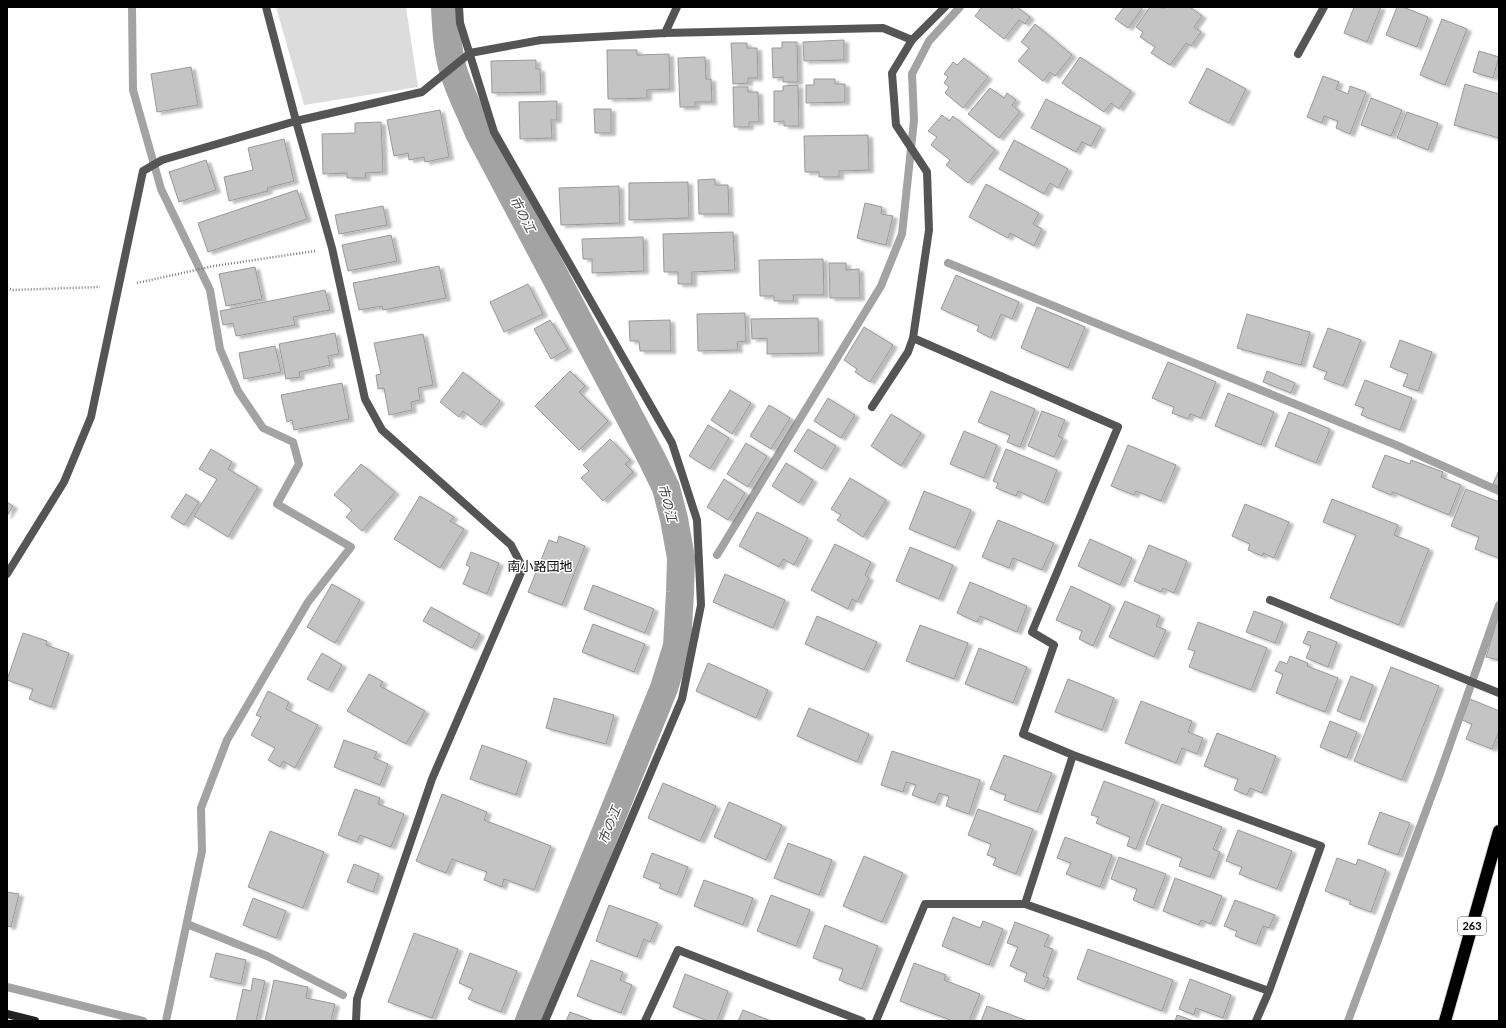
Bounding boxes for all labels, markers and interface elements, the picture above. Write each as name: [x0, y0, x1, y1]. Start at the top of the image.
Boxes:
water label: 市の江: [507, 193, 540, 237]
water label: 市の江: [655, 482, 681, 526]
district label: 南小路団地: [507, 558, 573, 574]
water label: 市の江: [594, 802, 624, 846]
road number: 263: [1458, 917, 1486, 935]

